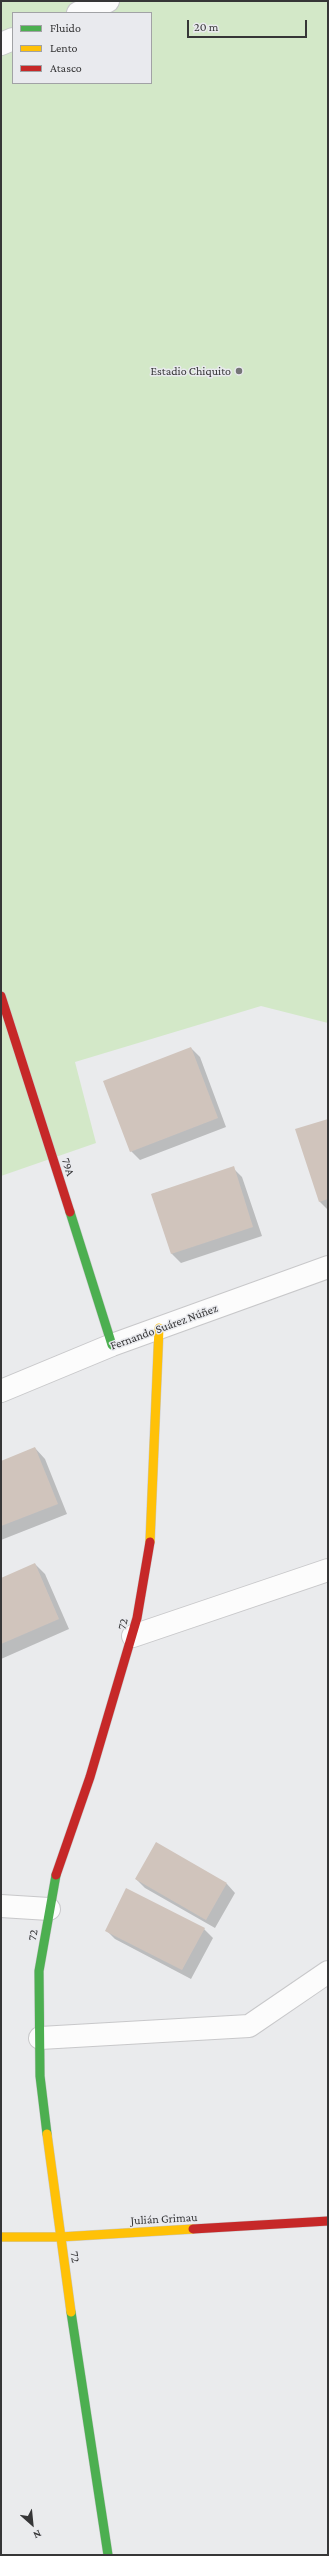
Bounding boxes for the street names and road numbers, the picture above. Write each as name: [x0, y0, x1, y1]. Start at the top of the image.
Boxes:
street label: 79A: [58, 1156, 78, 1178]
street label: Fernando Suárez Núñez: [108, 1301, 220, 1353]
street label: 72: [115, 1617, 131, 1631]
street label: 72: [25, 1928, 41, 1942]
street label: Julián Grimau: [130, 2210, 198, 2228]
street label: 72: [67, 2250, 83, 2264]

